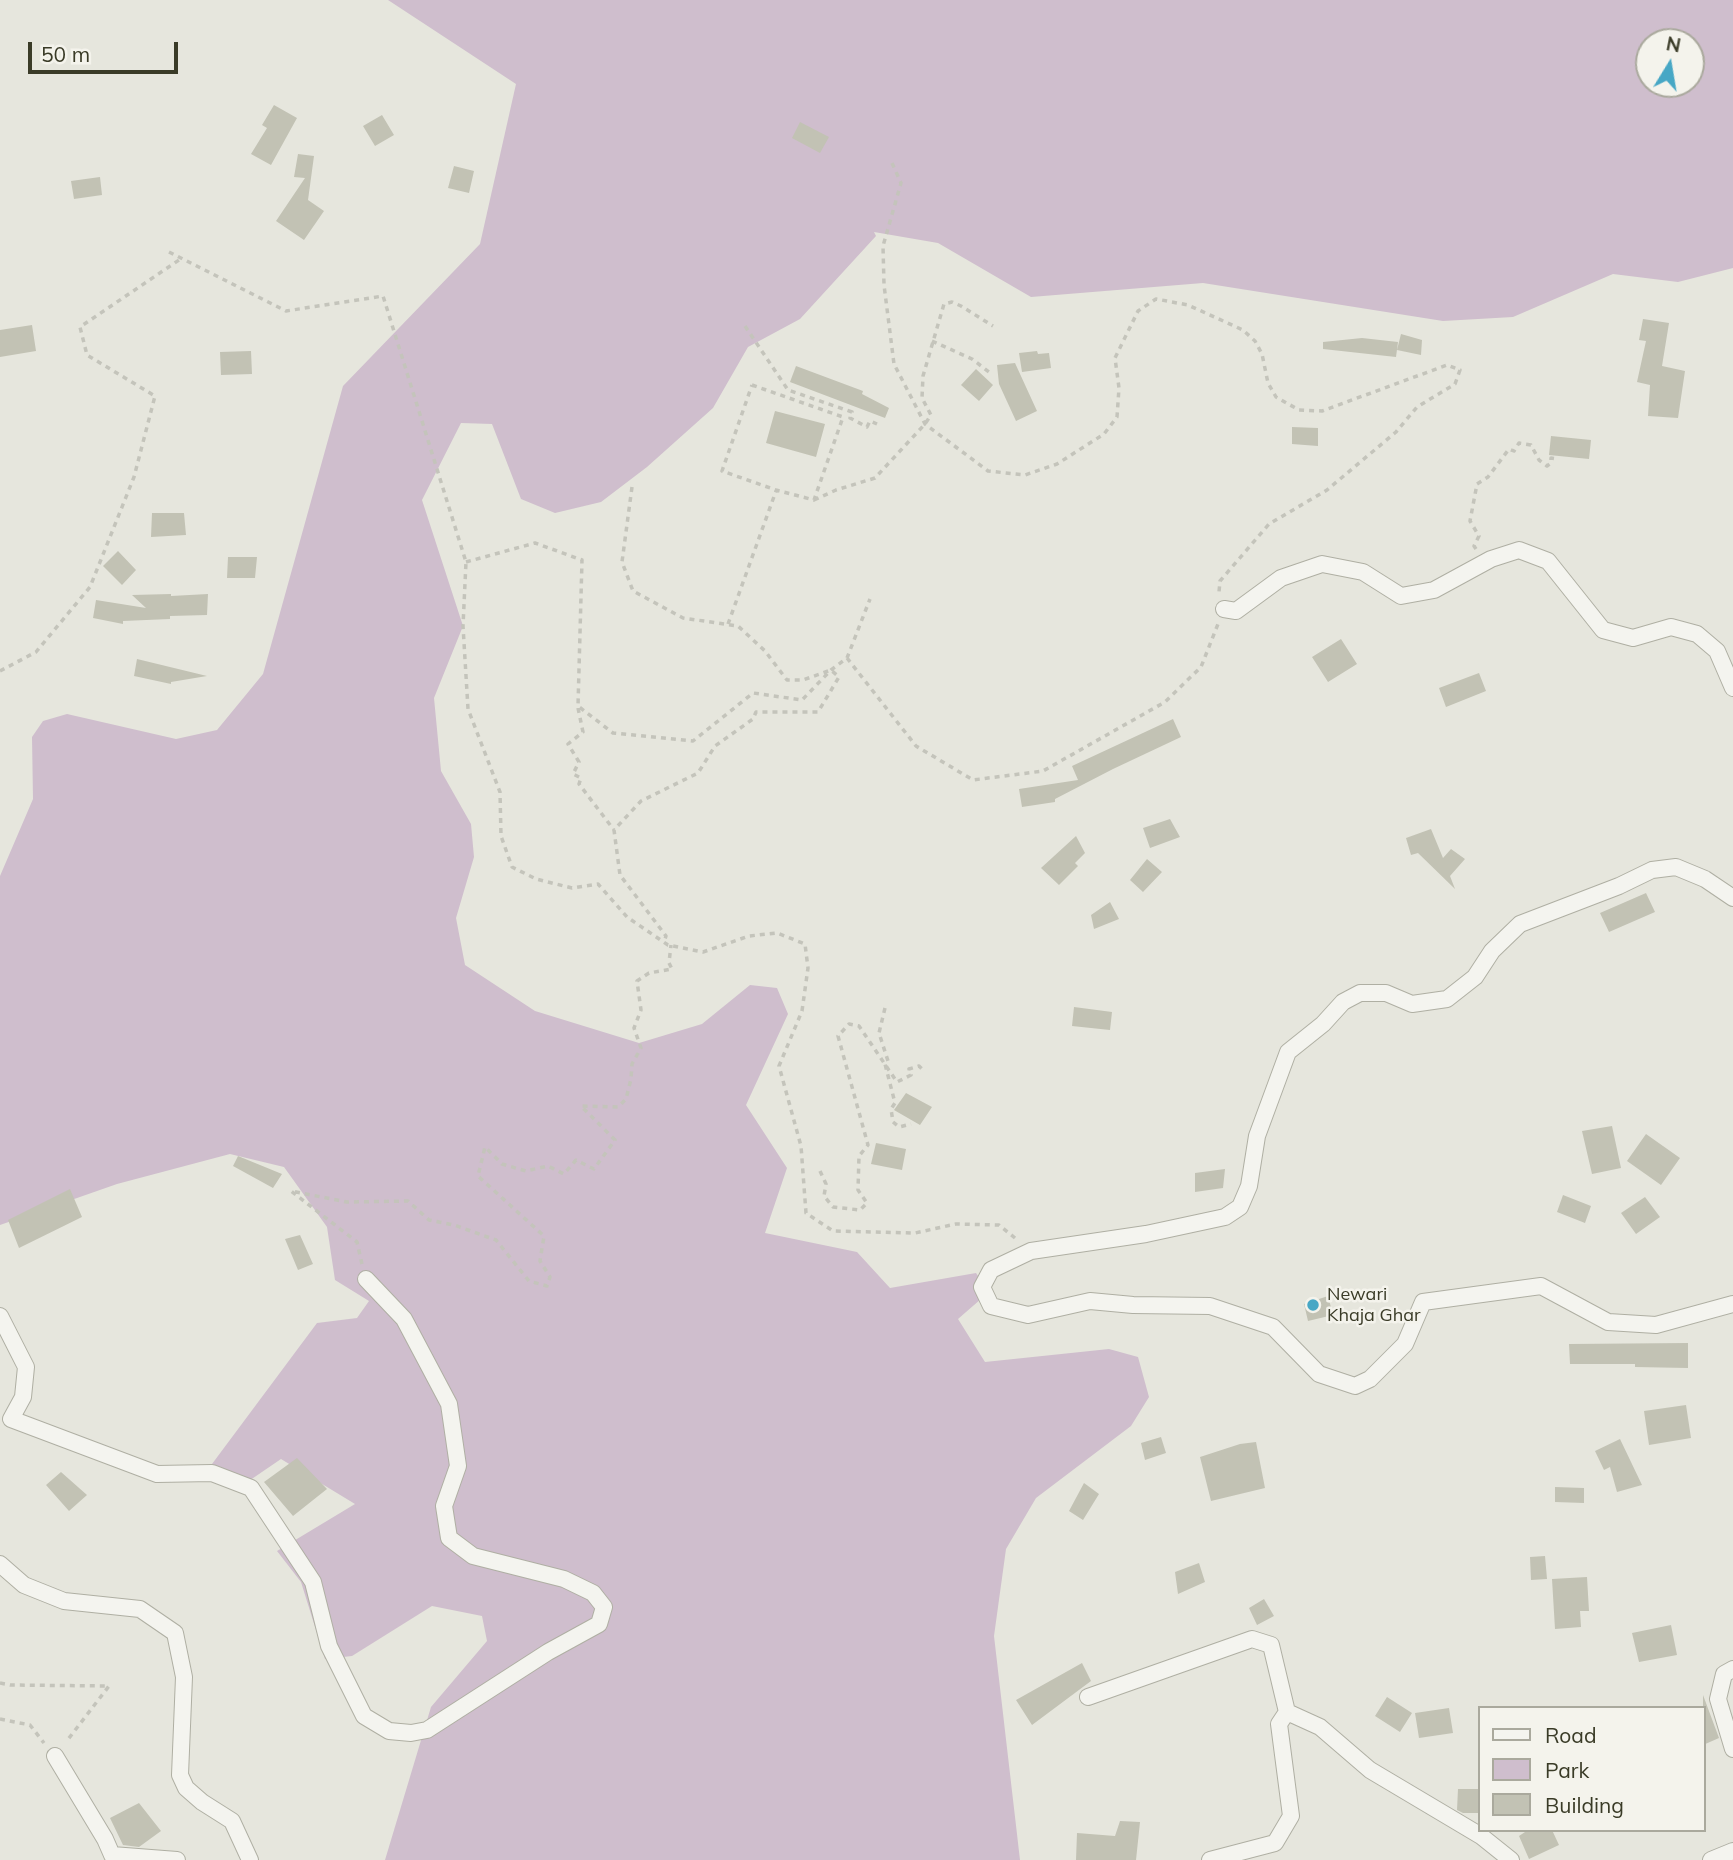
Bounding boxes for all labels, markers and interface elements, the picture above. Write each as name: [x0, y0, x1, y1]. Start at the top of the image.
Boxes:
scale bar: [32, 28, 182, 72]
north arrow: [1635, 28, 1705, 98]
text: N: [1664, 31, 1683, 57]
text: 50 m: [41, 41, 90, 67]
place label: Newari Khaja Ghar: [1327, 1284, 1421, 1326]
marker: Newari Khaja Ghar: [1305, 1297, 1321, 1313]
legend: [1478, 1706, 1705, 1832]
text: Road: [1545, 1722, 1596, 1748]
text: Park: [1545, 1757, 1589, 1783]
text: Building: [1545, 1792, 1624, 1818]

